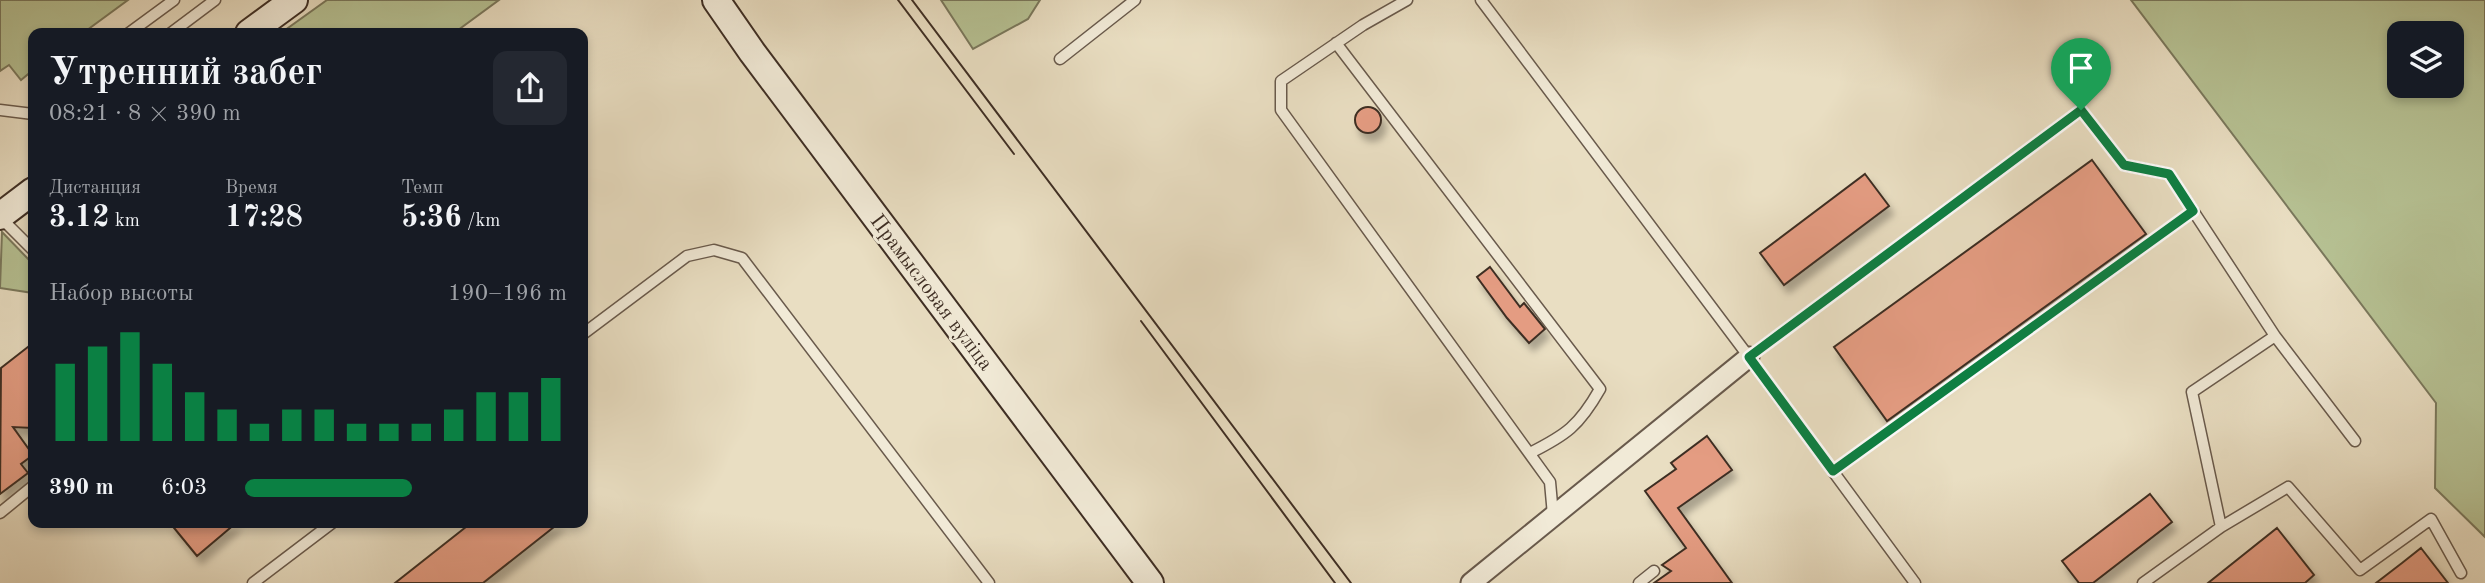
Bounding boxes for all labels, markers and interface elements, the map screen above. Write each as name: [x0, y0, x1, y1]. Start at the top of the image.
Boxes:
map controls: [2387, 21, 2464, 98]
button: layers: [2387, 21, 2464, 98]
pin: [2051, 38, 2111, 110]
icon: arrive: [2062, 49, 2100, 87]
button: share: [493, 51, 567, 125]
text: Утренний забег: [49, 55, 322, 93]
text: 08:21 · 8 × 390 m: [49, 102, 241, 125]
text: Дистанция: [49, 179, 141, 198]
text: Время: [225, 179, 278, 198]
text: Темп: [401, 179, 443, 198]
text: 3.12: [49, 203, 110, 233]
text: 17:28: [225, 203, 303, 233]
text: 5:36: [401, 203, 462, 233]
street label: Прамысловая вуліца: [865, 211, 996, 375]
text: km: [110, 212, 140, 231]
text: /km: [462, 212, 500, 231]
text: Набор высоты: [49, 282, 193, 305]
text: 190–196 m: [448, 282, 567, 305]
text: 390 m: [49, 476, 114, 499]
text: 6:03: [161, 476, 207, 499]

